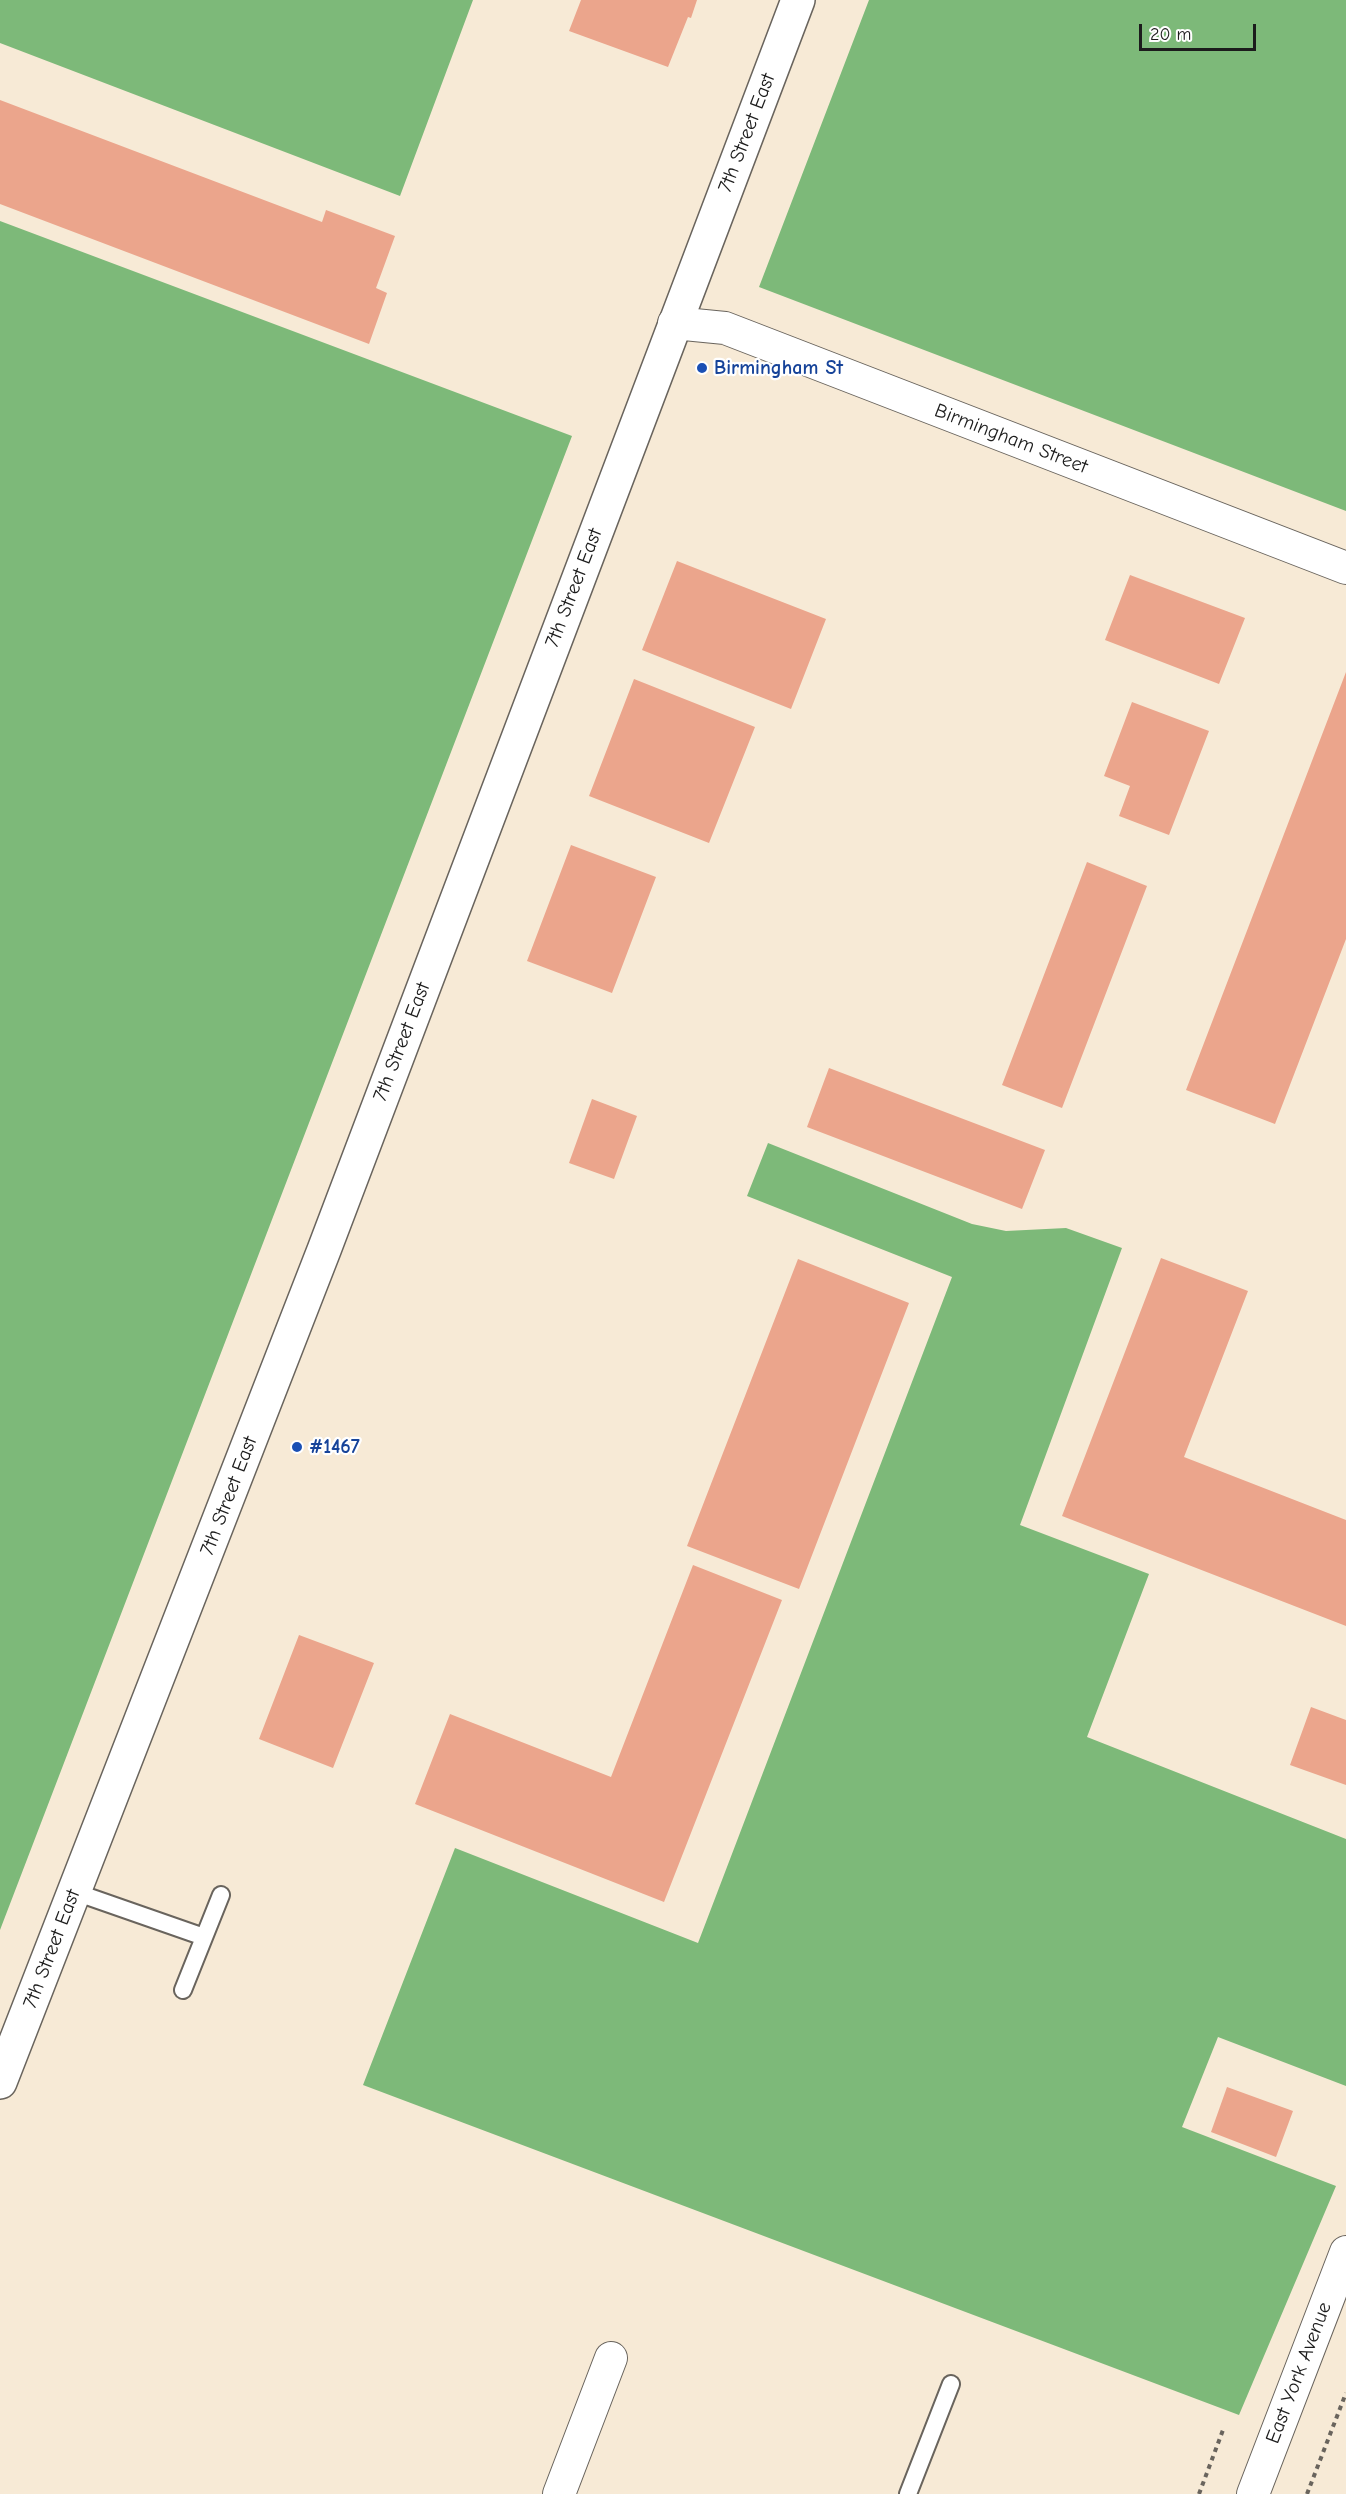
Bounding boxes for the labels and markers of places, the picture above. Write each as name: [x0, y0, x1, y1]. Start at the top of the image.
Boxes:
place label: Birmingham St: [714, 356, 843, 380]
marker: Birmingham St: [695, 361, 709, 375]
place label: #1467: [309, 1435, 360, 1459]
marker: #1467: [290, 1440, 304, 1454]

